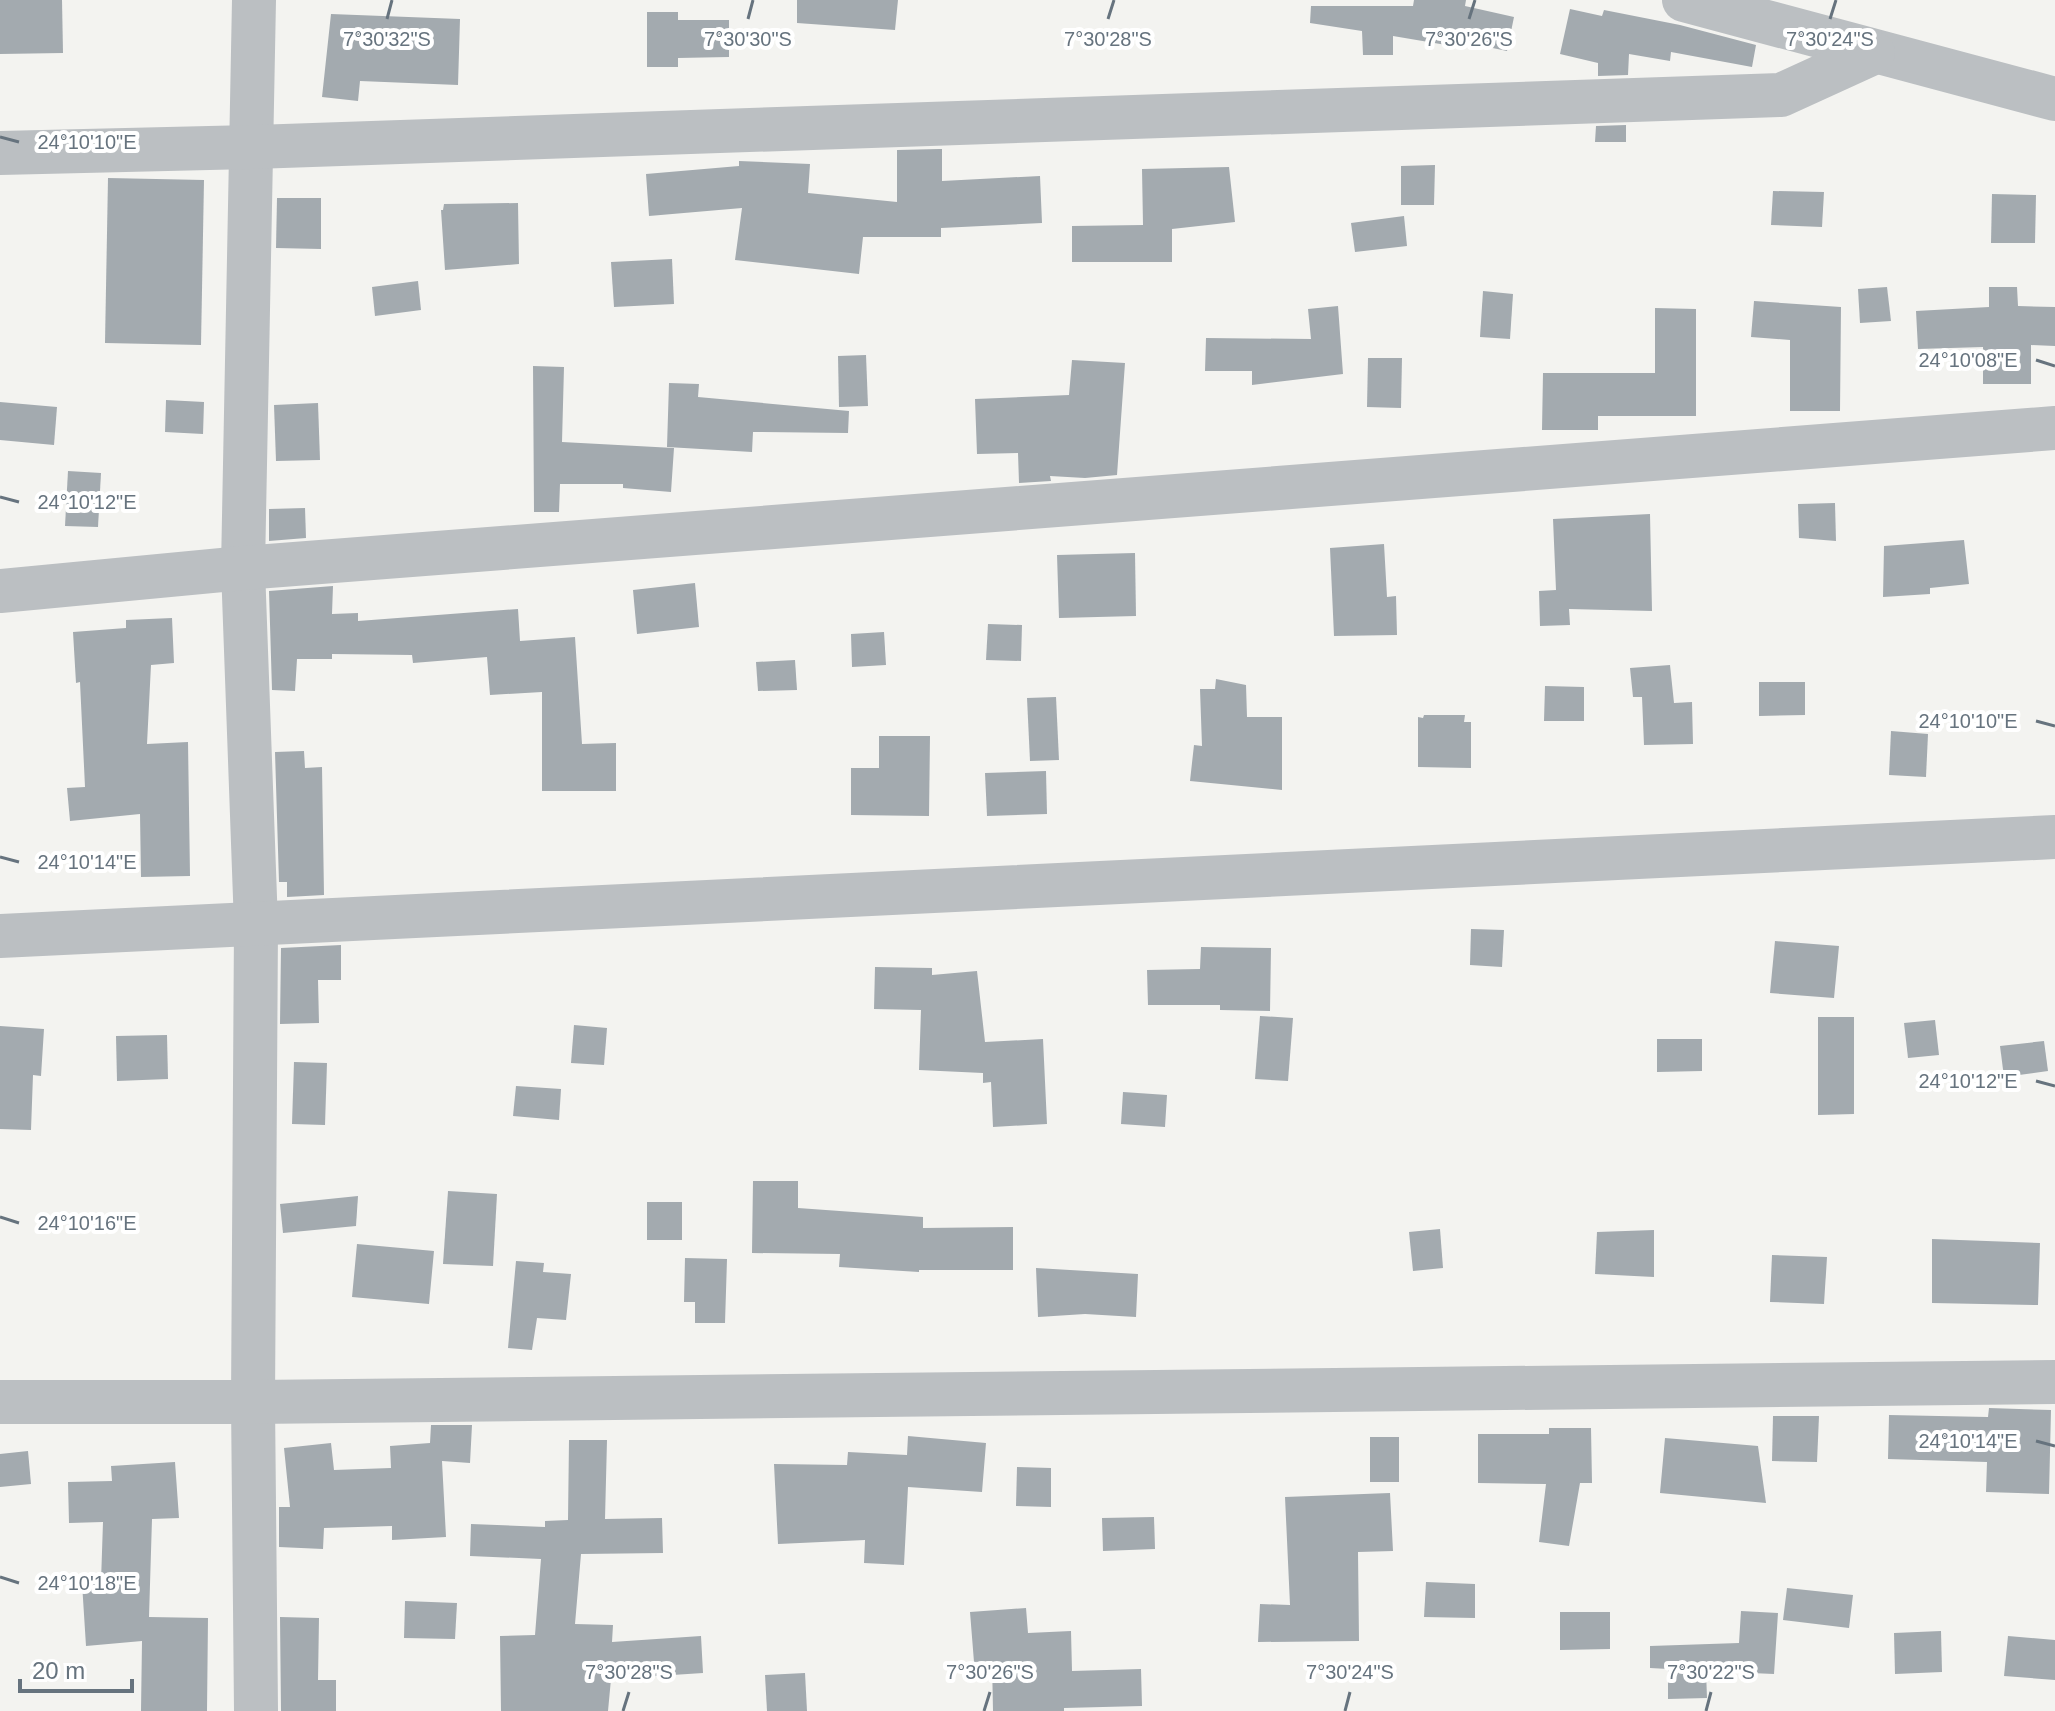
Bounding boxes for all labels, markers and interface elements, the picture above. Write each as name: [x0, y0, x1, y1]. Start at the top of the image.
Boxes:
text: 7°30'32"S: [343, 28, 431, 50]
text: 7°30'30"S: [704, 28, 792, 50]
text: 7°30'28"S: [1064, 28, 1152, 50]
text: 7°30'26"S: [1425, 28, 1513, 50]
text: 7°30'24"S: [1786, 28, 1874, 50]
text: 24°10'10"E: [38, 131, 137, 153]
text: 24°10'08"E: [1919, 349, 2018, 371]
text: 24°10'12"E: [38, 491, 137, 513]
text: 24°10'10"E: [1919, 710, 2018, 732]
text: 24°10'14"E: [38, 851, 137, 873]
text: 24°10'12"E: [1919, 1070, 2018, 1092]
text: 24°10'16"E: [38, 1212, 137, 1234]
text: 24°10'14"E: [1919, 1430, 2018, 1452]
text: 24°10'18"E: [38, 1572, 137, 1594]
scale bar: [20, 1643, 132, 1693]
text: 20 m: [32, 1657, 85, 1684]
text: 7°30'28"S: [585, 1661, 673, 1683]
text: 7°30'26"S: [946, 1661, 1034, 1683]
text: 7°30'24"S: [1306, 1661, 1394, 1683]
text: 7°30'22"S: [1667, 1661, 1755, 1683]

